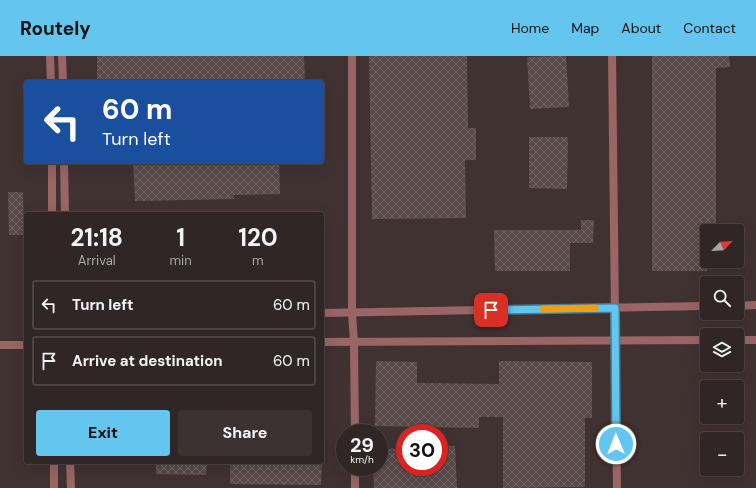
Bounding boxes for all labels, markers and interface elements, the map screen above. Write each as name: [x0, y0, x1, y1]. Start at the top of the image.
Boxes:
text: Routely: [20, 16, 91, 41]
text: Home: [511, 19, 549, 37]
text: Map: [571, 19, 599, 37]
text: About: [621, 19, 661, 37]
text: Contact: [683, 19, 736, 37]
text: 60 m: [102, 91, 172, 128]
icon: left: [36, 96, 88, 148]
text: Turn left: [102, 127, 171, 151]
text: 21:18: [70, 222, 123, 253]
text: 1: [176, 222, 185, 253]
text: 120: [238, 222, 278, 253]
north arrow: [700, 224, 744, 268]
map controls: [700, 224, 744, 476]
text: Arrival: [78, 252, 116, 269]
text: min: [170, 252, 192, 269]
text: m: [252, 252, 264, 269]
button: search: [700, 276, 744, 320]
pin: [474, 293, 508, 327]
icon: left: [38, 294, 60, 316]
text: Turn left: [72, 295, 133, 315]
text: 60 m: [273, 295, 310, 315]
icon: arrive: [480, 299, 502, 321]
button: layers: [700, 328, 744, 372]
icon: arrive: [38, 350, 60, 372]
text: Arrive at destination: [72, 351, 223, 371]
text: 60 m: [273, 351, 310, 371]
button: +: [700, 380, 744, 424]
button: Exit: [36, 410, 170, 456]
button: Share: [178, 410, 312, 456]
position arrow: [595, 423, 637, 465]
speed limit sign: 30: [396, 424, 448, 476]
text: 29: [350, 432, 374, 458]
button: −: [700, 432, 744, 476]
text: km/h: [350, 453, 374, 466]

